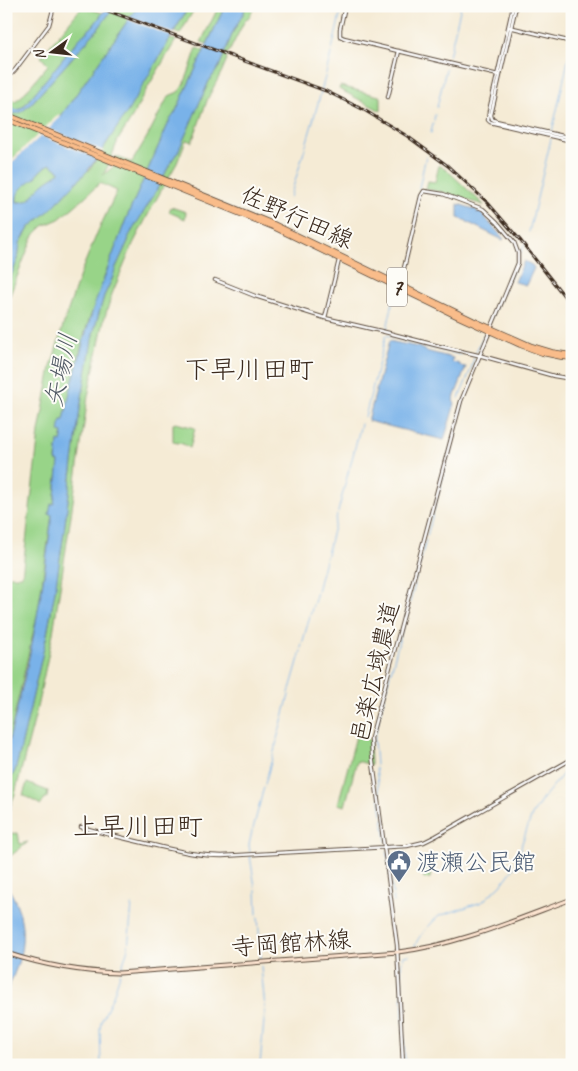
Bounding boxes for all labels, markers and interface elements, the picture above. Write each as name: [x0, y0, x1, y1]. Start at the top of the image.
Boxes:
north arrow: [28, 28, 78, 78]
text: N: [30, 47, 49, 62]
street label: 佐野行田線: [236, 179, 358, 255]
road number: 7: [387, 268, 407, 306]
water label: 矢場川: [38, 330, 84, 410]
district label: 下早川田町: [184, 353, 314, 386]
street label: 邑楽広域農道: [344, 598, 406, 746]
district label: 上早川田町: [73, 810, 203, 843]
place label: 渡瀬公民館: [416, 847, 536, 877]
public building icon: 渡瀬公民館: [386, 849, 412, 883]
street label: 寺岡館林線: [230, 924, 352, 962]

